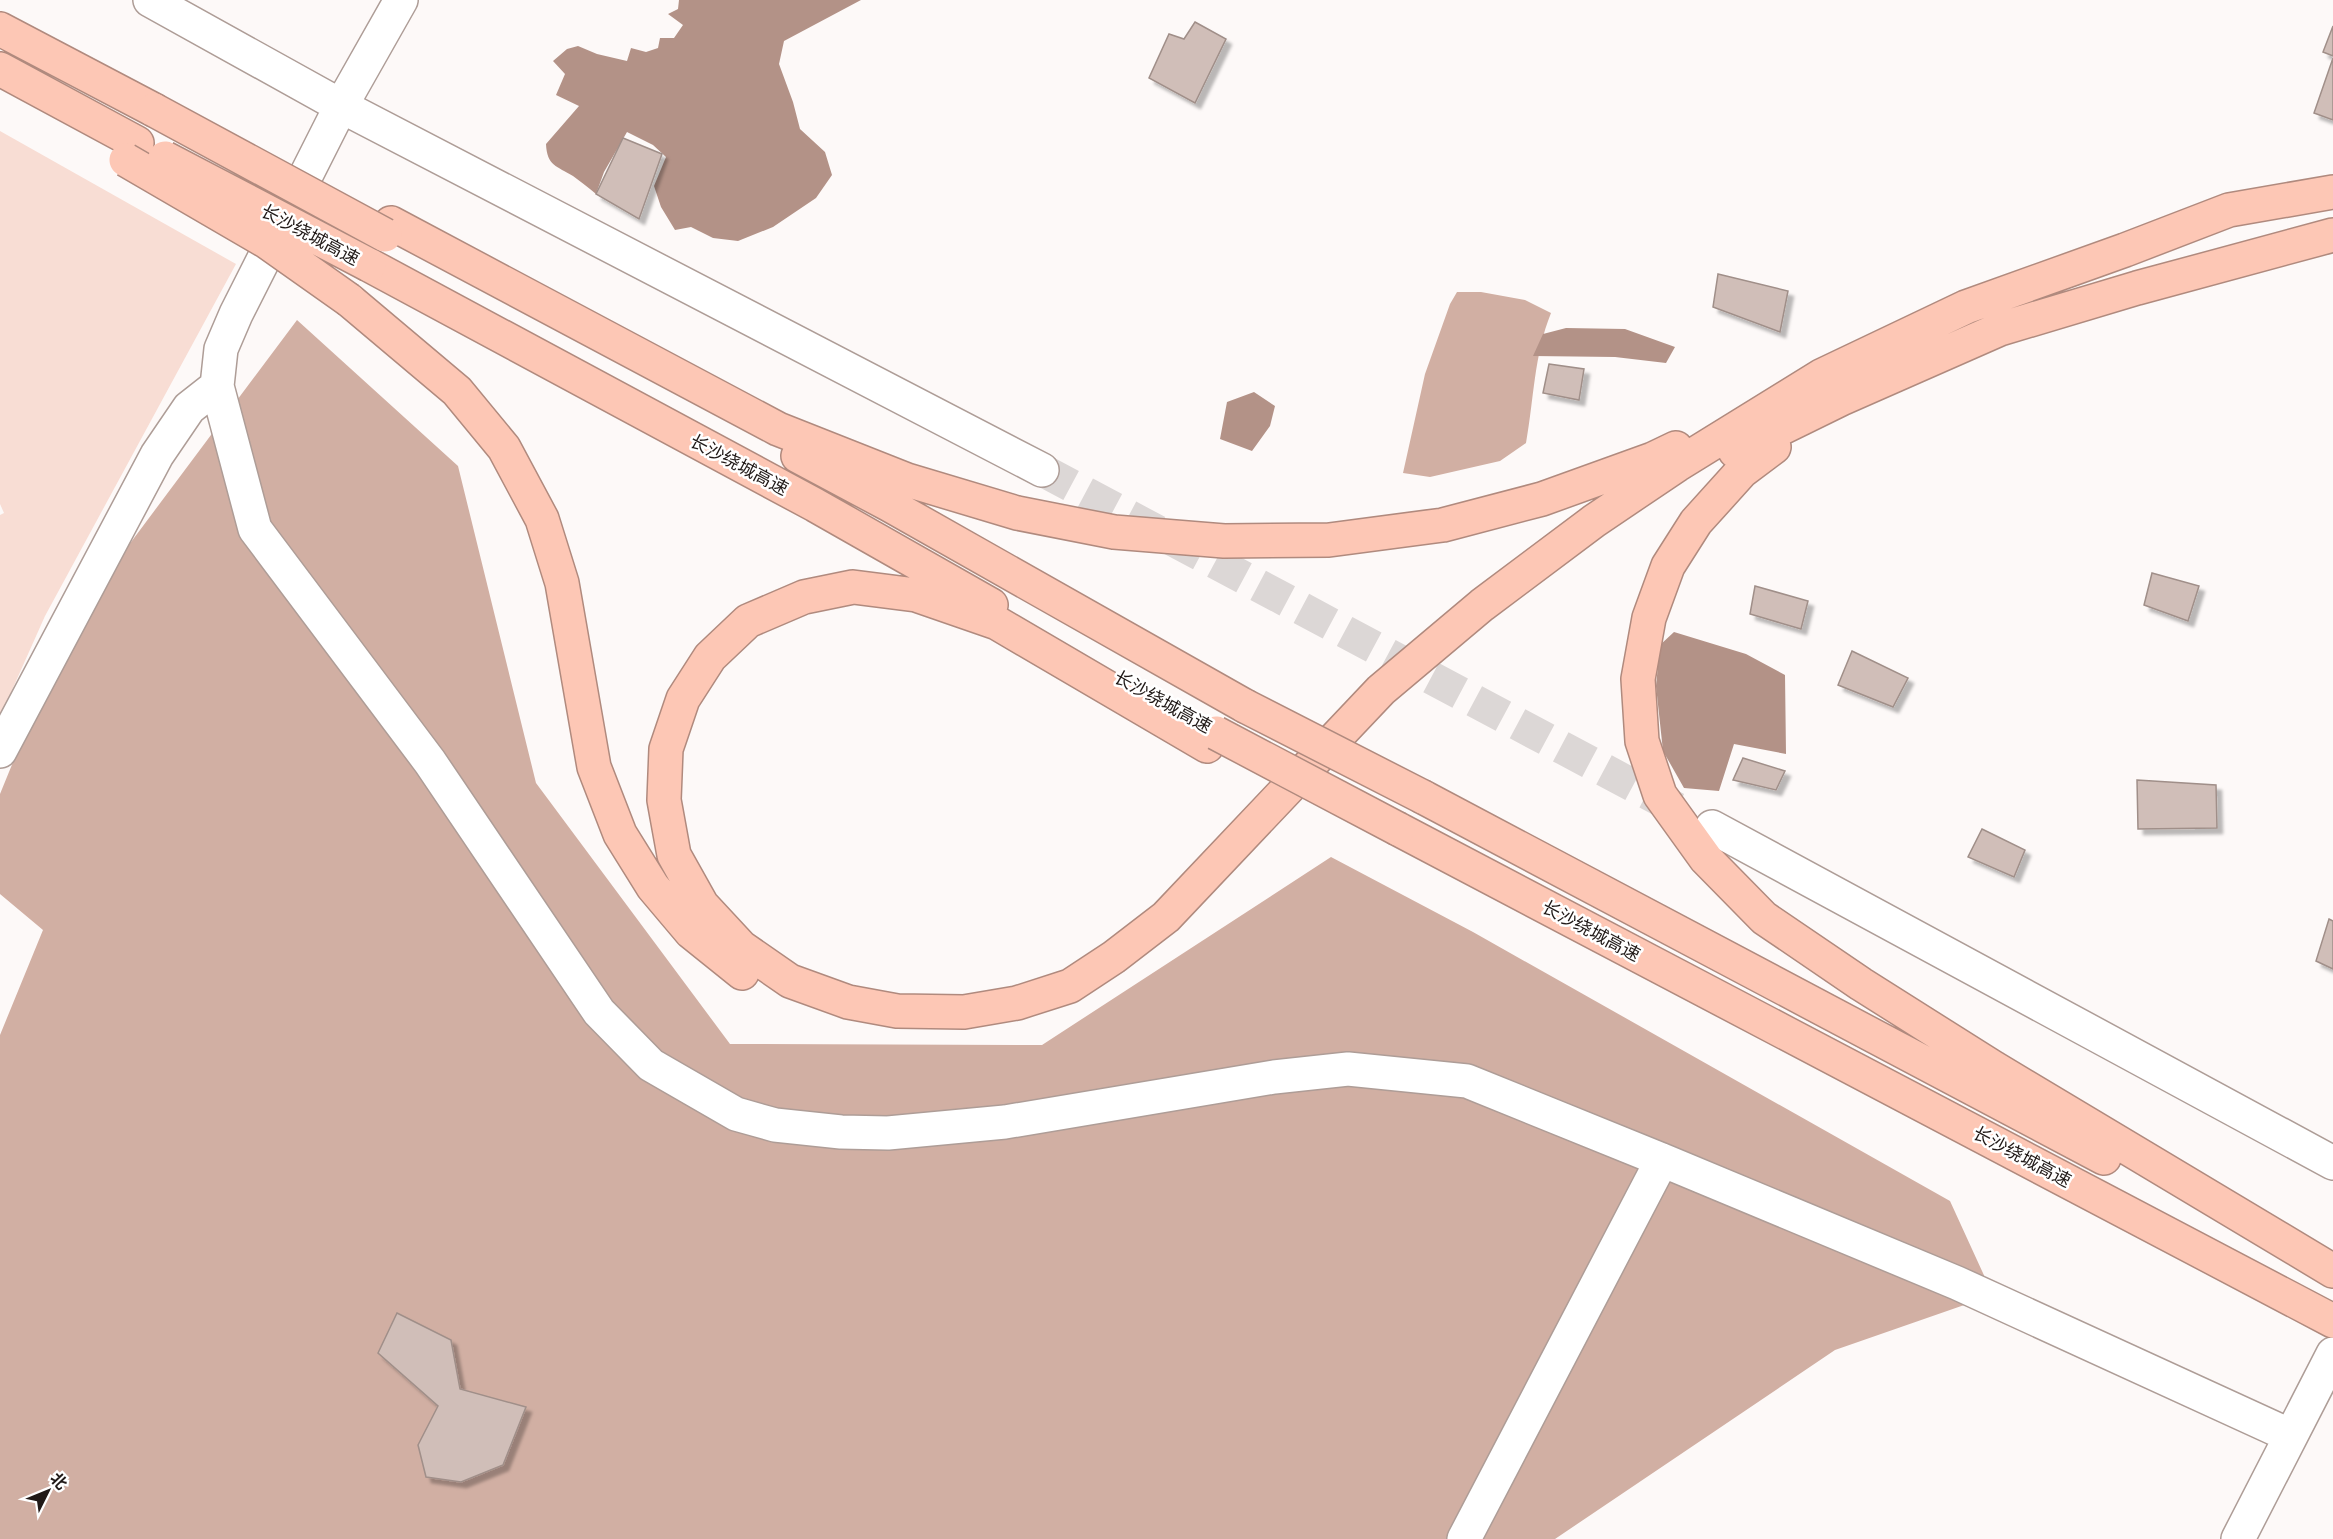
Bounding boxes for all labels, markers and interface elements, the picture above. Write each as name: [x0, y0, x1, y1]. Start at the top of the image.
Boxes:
street label: 长沙绕城高速: [258, 199, 363, 269]
street label: 长沙绕城高速: [687, 429, 792, 499]
street label: 长沙绕城高速: [1111, 665, 1216, 737]
street label: 长沙绕城高速: [1539, 895, 1644, 965]
street label: 长沙绕城高速: [1970, 1121, 2075, 1191]
north arrow: [18, 1461, 78, 1521]
text: 北: [46, 1468, 72, 1493]

